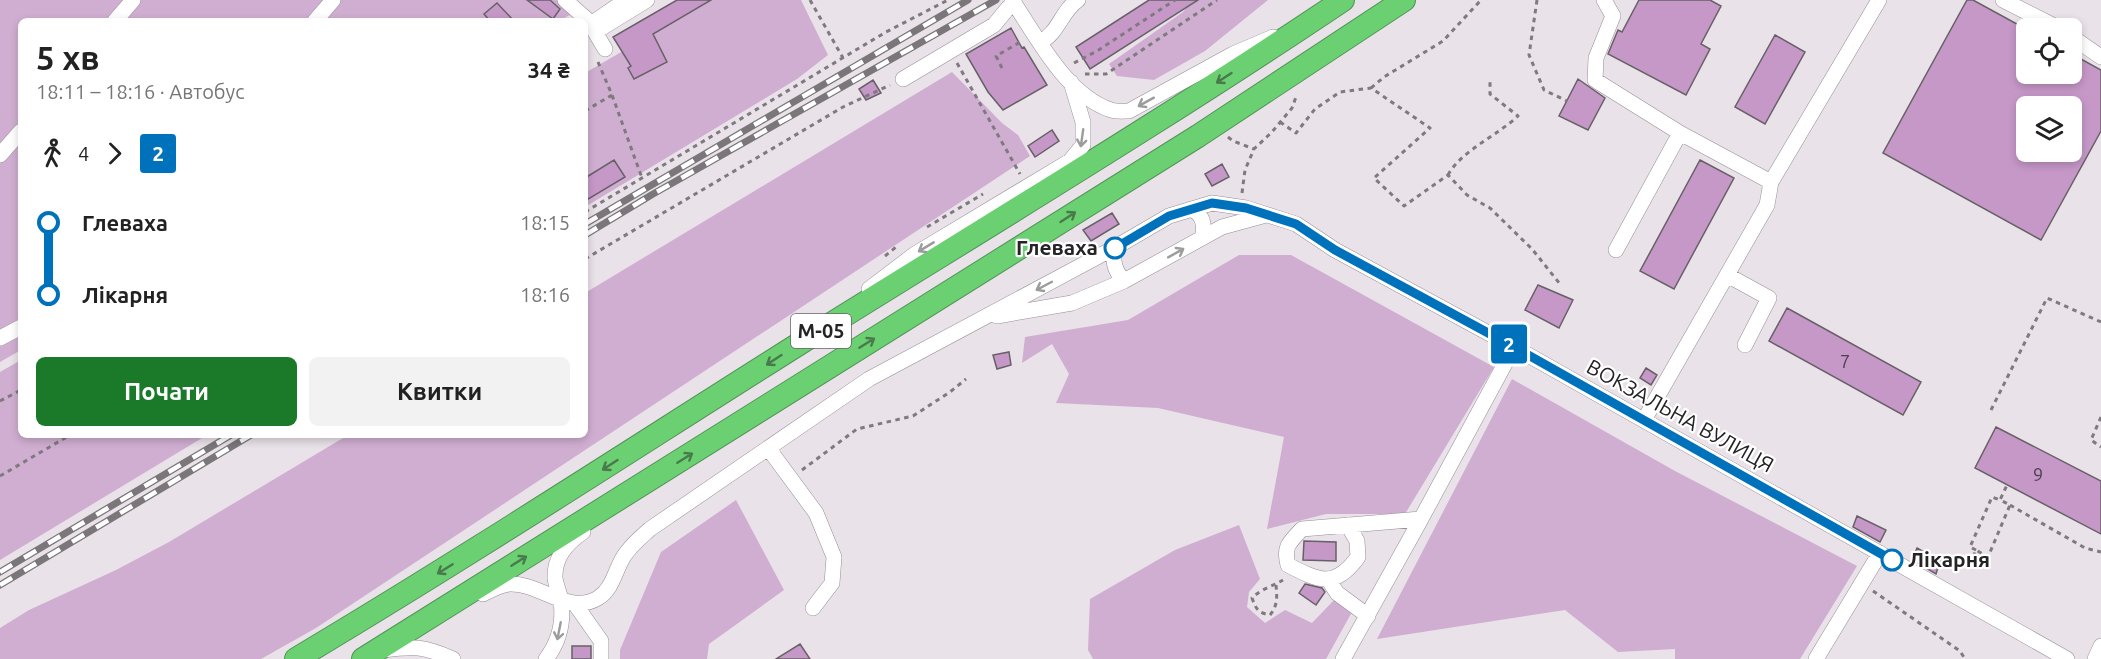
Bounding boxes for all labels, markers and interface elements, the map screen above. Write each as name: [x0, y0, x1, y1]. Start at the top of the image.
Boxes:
map controls: [2016, 18, 2082, 162]
button: locate: [2016, 18, 2082, 84]
text: 5 хв: [36, 39, 100, 76]
text: 34 ₴: [528, 57, 570, 82]
one-way arrow: [1216, 72, 1233, 84]
text: 18:11 – 18:16 · Автобус: [36, 80, 245, 103]
one-way arrow: [1138, 96, 1155, 108]
button: layers: [2016, 96, 2082, 162]
one-way arrow: [1076, 128, 1087, 147]
icon: walk: [36, 137, 69, 170]
icon: forward: [98, 137, 131, 170]
text: 2: [152, 141, 164, 165]
text: 4: [78, 142, 89, 165]
text: Глеваха: [82, 210, 168, 235]
text: 18:15: [520, 211, 570, 234]
one-way arrow: [1059, 211, 1076, 223]
place label: Глеваха: [1016, 235, 1098, 259]
marker: Глеваха: [1104, 237, 1126, 259]
one-way arrow: [918, 242, 935, 254]
one-way arrow: [1166, 247, 1184, 258]
one-way arrow: [1036, 280, 1053, 292]
text: Лікарня: [82, 282, 168, 307]
text: 18:16: [520, 283, 570, 306]
road number: М-05: [791, 314, 851, 348]
line badge: 2: [1490, 324, 1528, 364]
text: 2: [1503, 332, 1515, 356]
one-way arrow: [858, 336, 875, 348]
house number: 7: [1840, 351, 1850, 371]
one-way arrow: [766, 354, 783, 366]
street label: ВОКЗАЛЬНА ВУЛИЦЯ: [1583, 354, 1778, 477]
button: Почати: [36, 357, 297, 426]
button: Квитки: [309, 357, 570, 426]
one-way arrow: [676, 452, 692, 464]
one-way arrow: [602, 459, 619, 471]
house number: 9: [2033, 464, 2043, 484]
place label: Лікарня: [1908, 547, 1990, 571]
marker: Лікарня: [1881, 549, 1903, 571]
one-way arrow: [510, 555, 527, 567]
one-way arrow: [437, 564, 454, 576]
one-way arrow: [553, 621, 564, 640]

